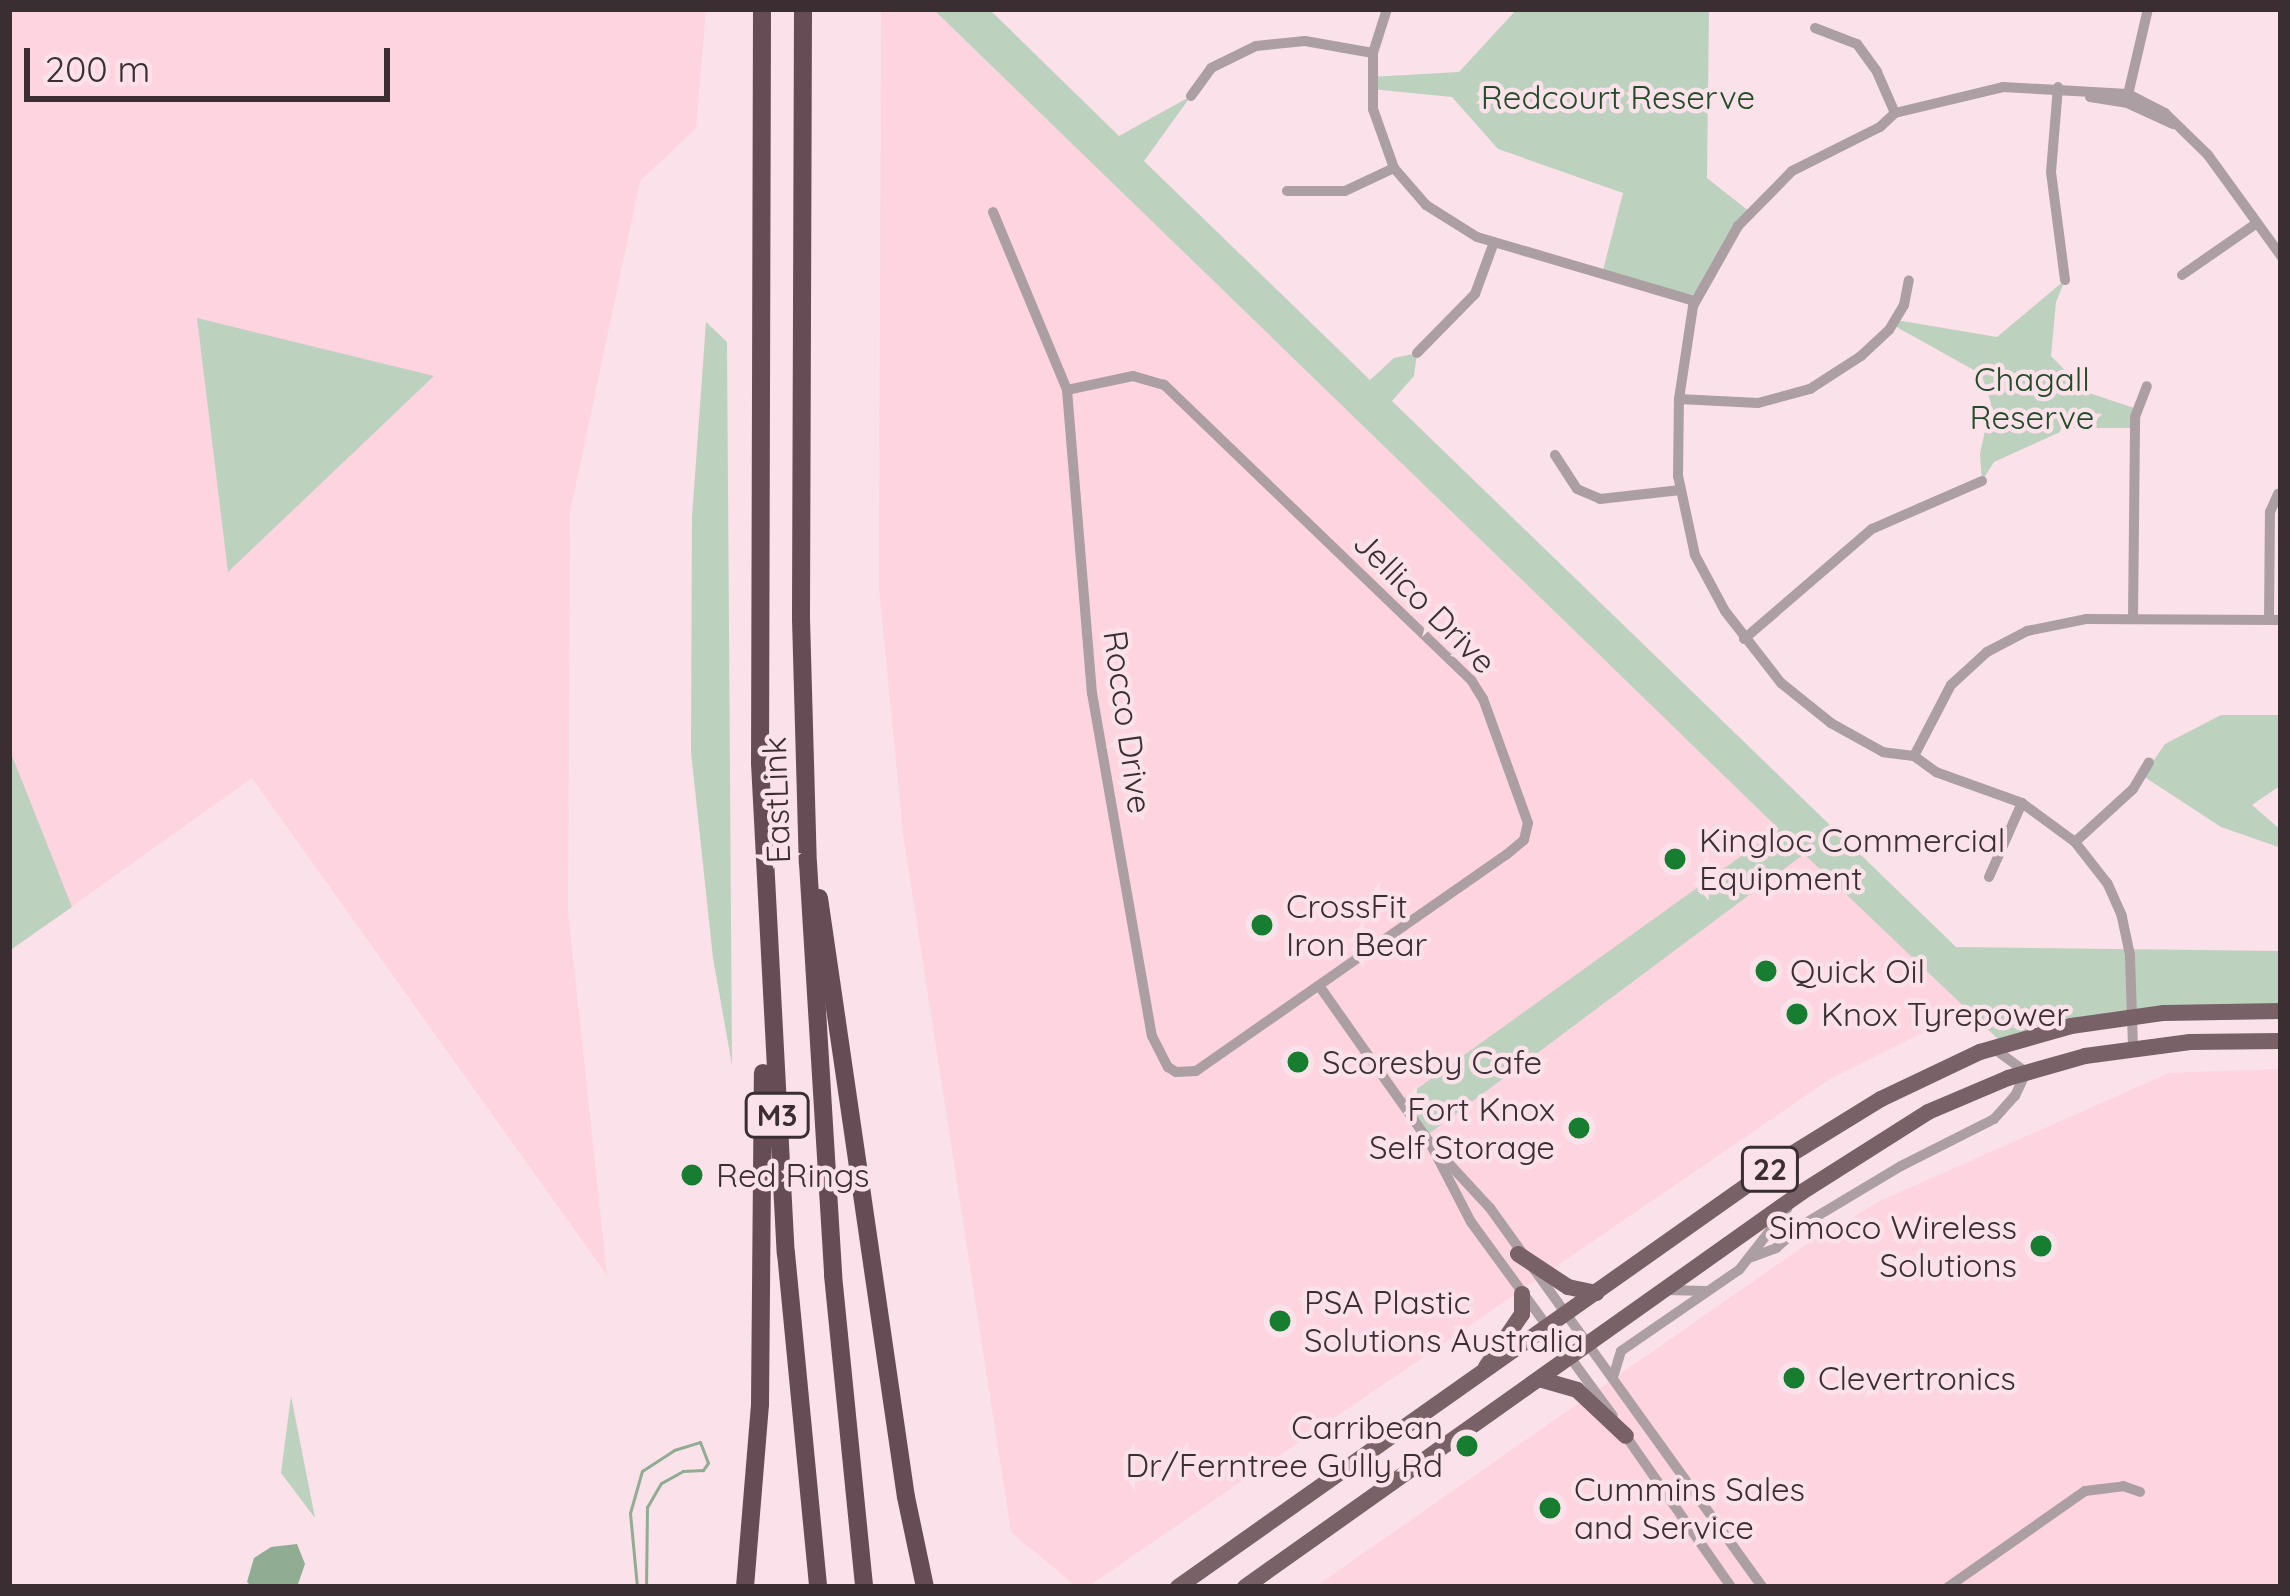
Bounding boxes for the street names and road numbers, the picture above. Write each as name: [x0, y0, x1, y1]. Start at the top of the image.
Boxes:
street label: Jellico Drive: [1346, 523, 1504, 681]
street label: Rocco Drive: [1096, 628, 1160, 816]
street label: EastLink: [754, 736, 798, 864]
road number: M3: [744, 1091, 810, 1139]
road number: 22: [1740, 1145, 1800, 1193]

